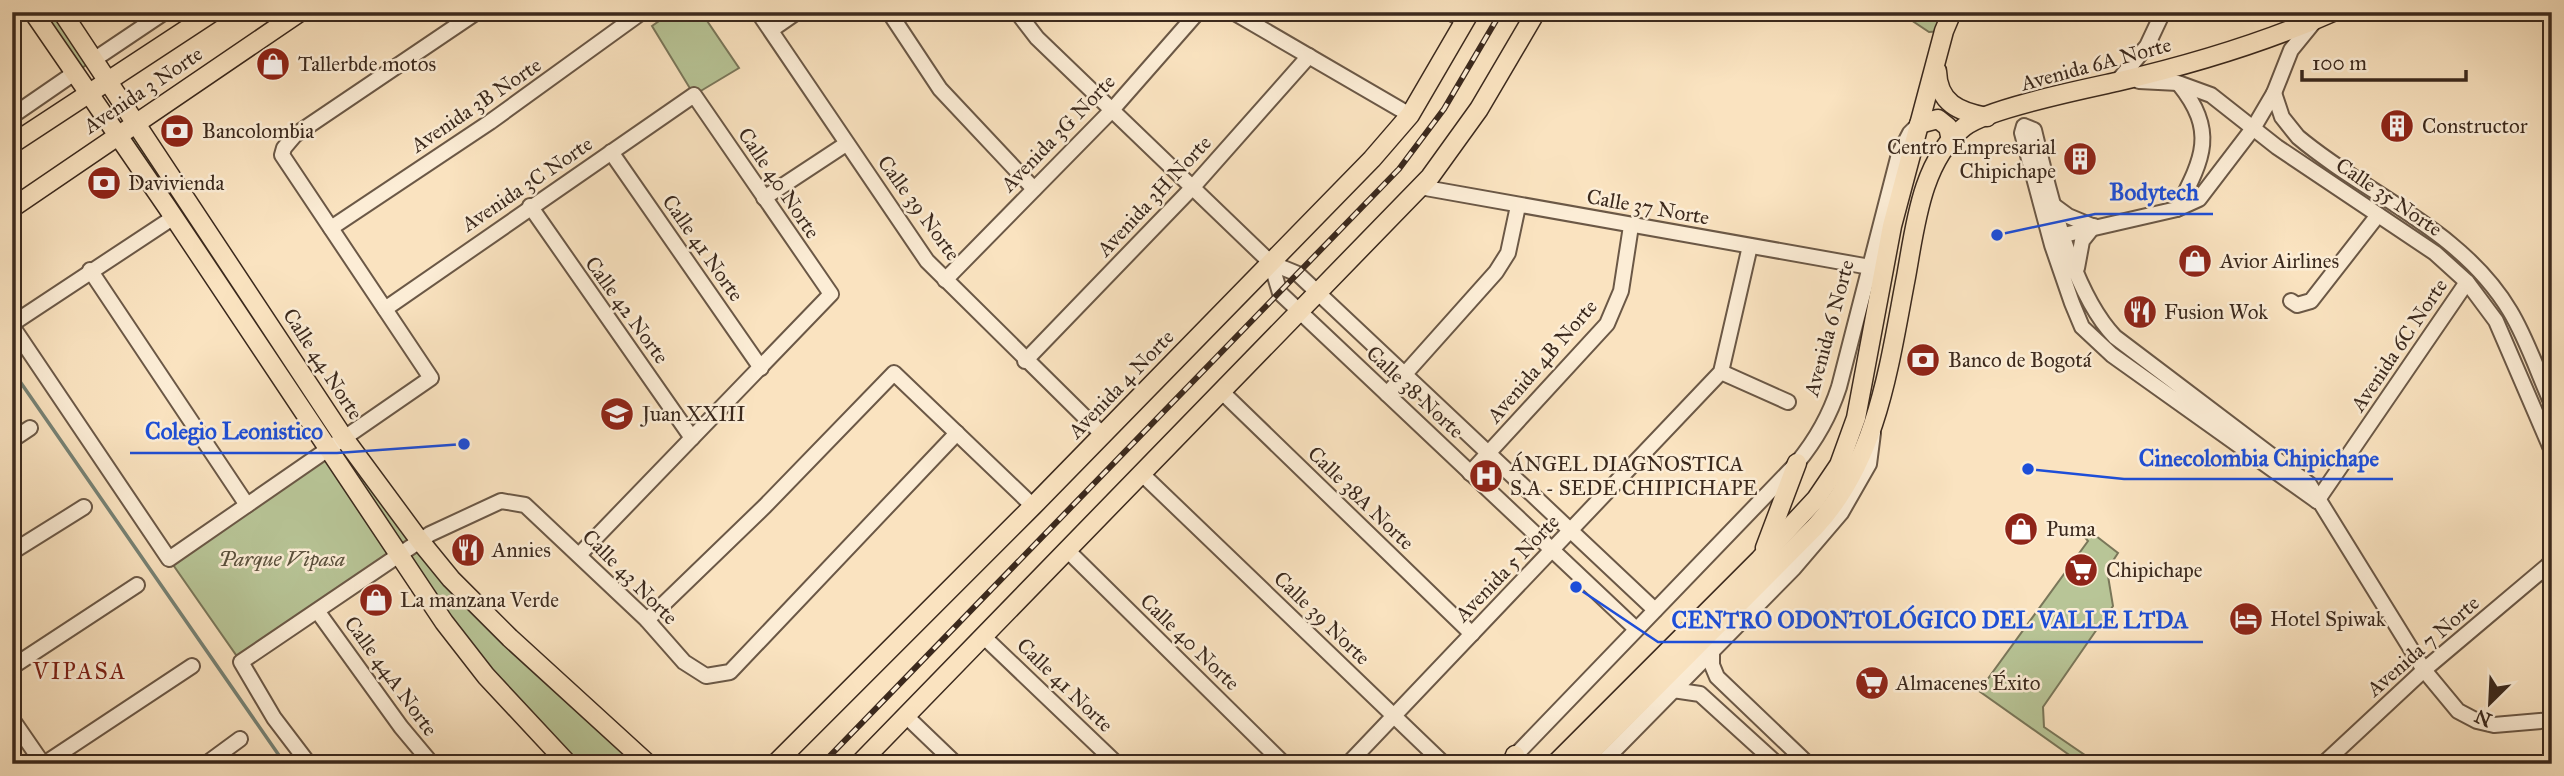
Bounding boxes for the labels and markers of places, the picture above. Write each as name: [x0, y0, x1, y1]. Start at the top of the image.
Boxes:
shop icon: Tallerbde motos: [254, 45, 292, 83]
place label: Tallerbde motos: [298, 51, 436, 77]
building icon: Constructor: [2378, 107, 2416, 145]
bank icon: Bancolombia: [158, 112, 196, 150]
place label: Constructor: [2422, 113, 2528, 139]
place label: Bancolombia: [202, 118, 314, 144]
place label: Centro Empresarial Chipichape: [1887, 134, 2056, 184]
building icon: Centro Empresarial Chipichape: [2061, 140, 2099, 178]
bank icon: Davivienda: [85, 164, 123, 202]
place label: Davivienda: [128, 170, 224, 196]
callout: Bodytech: [2095, 170, 2213, 214]
shop icon: Avior Airlines: [2176, 242, 2214, 280]
place label: Avior Airlines: [2219, 248, 2339, 274]
restaurant icon: Fusion Wok: [2121, 293, 2159, 331]
place label: Fusion Wok: [2164, 299, 2268, 325]
bank icon: Banco de Bogotá: [1904, 341, 1942, 379]
place label: Banco de Bogotá: [1948, 347, 2092, 373]
school or university icon: Juan XXIII: [598, 395, 636, 433]
place label: Juan XXIII: [640, 401, 746, 427]
callout: Colegio Leonistico: [130, 409, 337, 453]
callout: Cinecolombia Chipichape: [2124, 435, 2393, 479]
place label: ÁNGEL DIAGNOSTICA S.A - SEDE CHIPICHAPE: [1509, 451, 1758, 501]
hospital icon: ÁNGEL DIAGNOSTICA S.A - SEDE CHIPICHAPE: [1467, 457, 1505, 495]
shop icon: Puma: [2002, 510, 2040, 548]
place label: Puma: [2046, 516, 2096, 542]
restaurant icon: Annies: [449, 531, 487, 569]
place label: Annies: [491, 537, 551, 563]
supermarket icon: Chipichape: [2062, 551, 2100, 589]
place label: Chipichape: [2106, 557, 2203, 583]
shop icon: La manzana Verde: [357, 581, 395, 619]
place label: La manzana Verde: [400, 587, 559, 613]
callout: CENTRO ODONTOLÓGICO DEL VALLE LTDA: [1658, 598, 2203, 642]
hotel icon: Hotel Spiwak: [2227, 600, 2265, 638]
place label: Hotel Spiwak: [2270, 606, 2386, 632]
supermarket icon: Almacenes Éxito: [1853, 664, 1891, 702]
place label: Almacenes Éxito: [1895, 669, 2041, 696]

